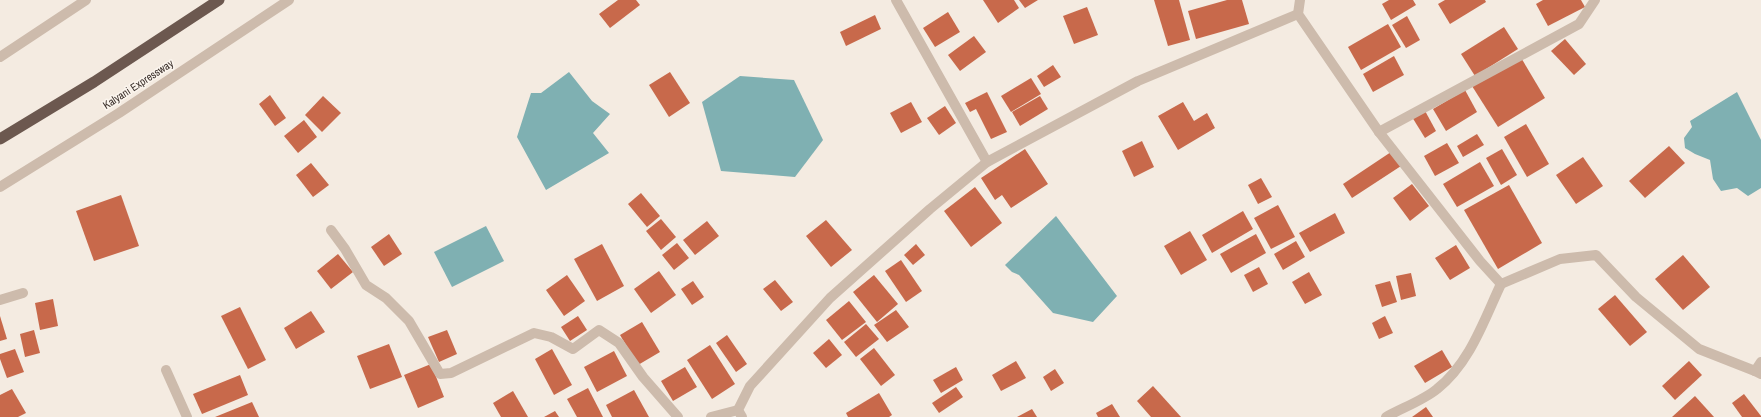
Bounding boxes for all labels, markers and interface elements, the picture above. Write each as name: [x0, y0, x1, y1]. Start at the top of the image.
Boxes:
street label: Kalyani Expressway: [100, 56, 176, 112]

